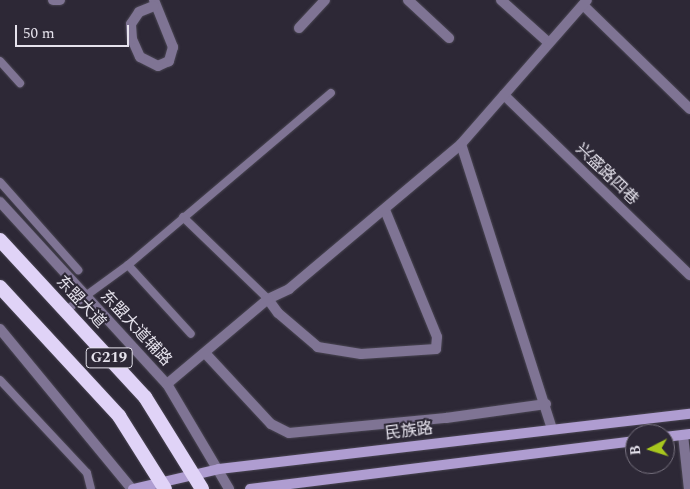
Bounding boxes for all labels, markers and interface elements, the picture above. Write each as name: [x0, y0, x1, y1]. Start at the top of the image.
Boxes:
scale bar: [18, 15, 131, 47]
text: 50 m: [23, 22, 55, 45]
street label: 兴盛路四巷: [572, 139, 642, 209]
street label: 东盟大道: [52, 272, 110, 332]
street label: 东盟大道辅路: [96, 286, 176, 370]
road number: G219: [85, 346, 133, 370]
street label: 民族路: [384, 419, 434, 443]
north arrow: [625, 424, 675, 474]
text: B: [625, 444, 646, 456]

